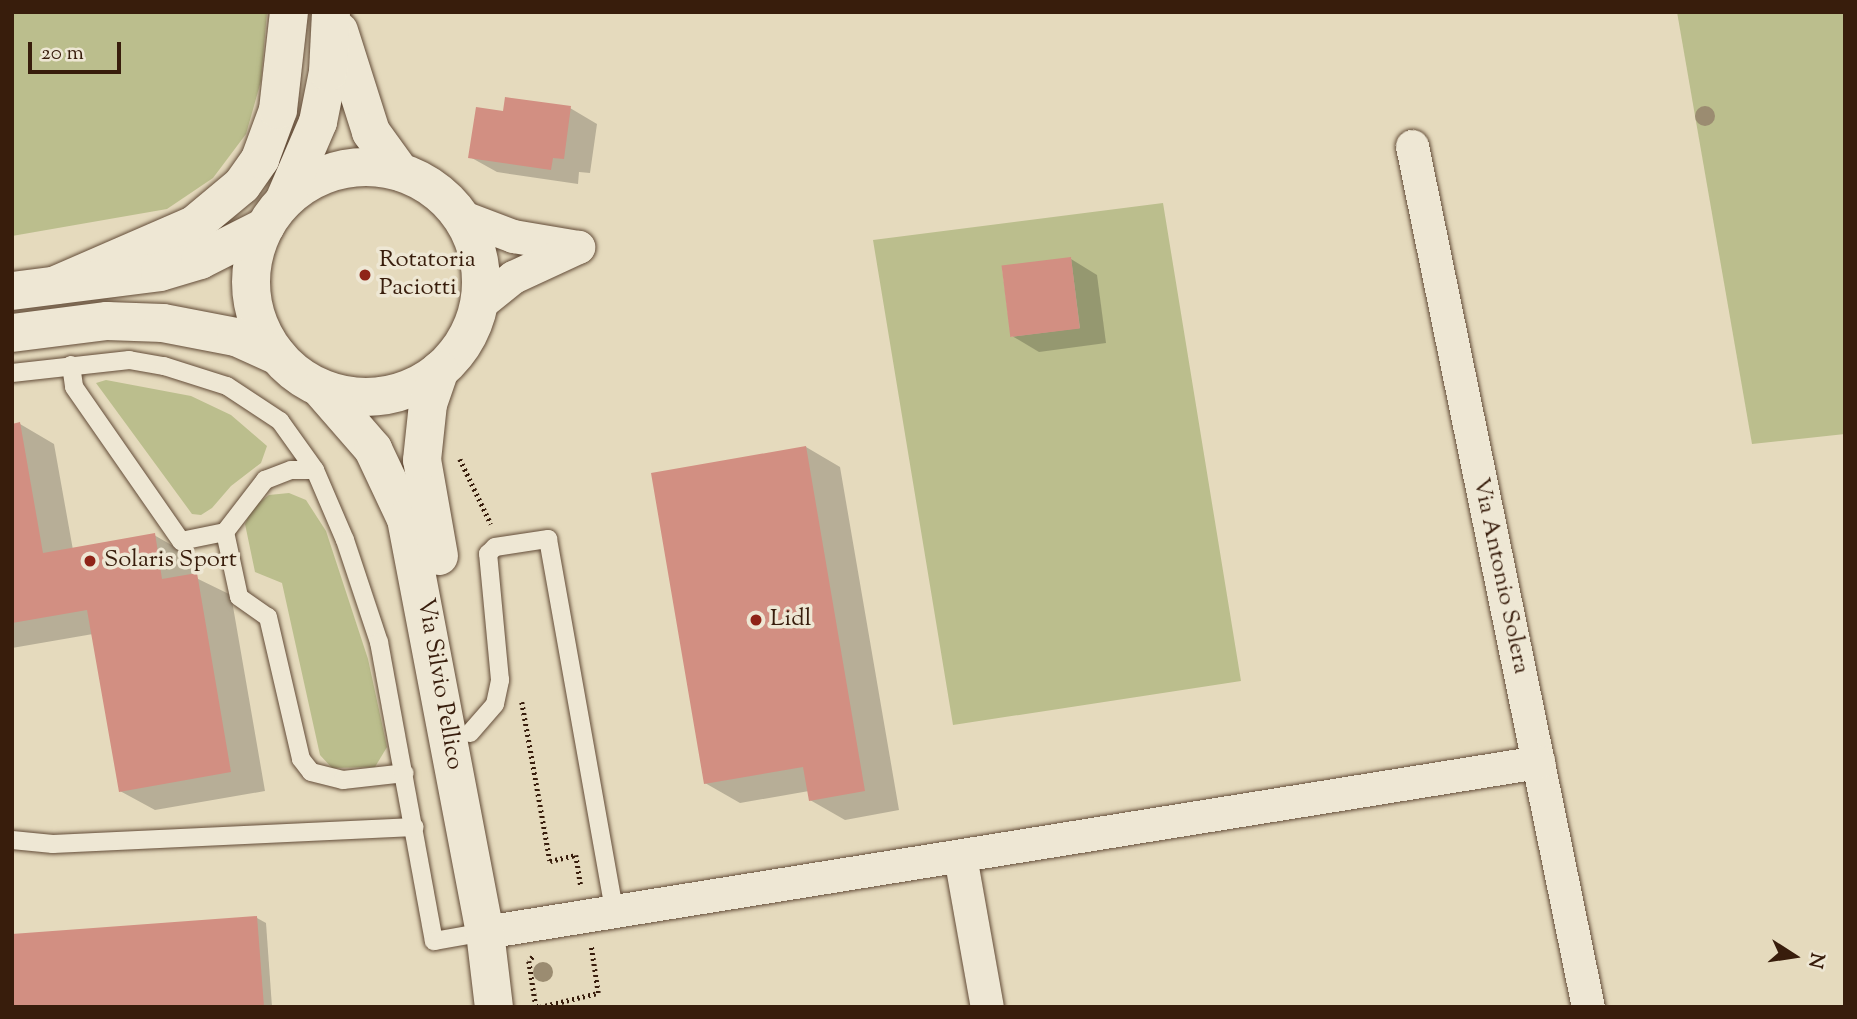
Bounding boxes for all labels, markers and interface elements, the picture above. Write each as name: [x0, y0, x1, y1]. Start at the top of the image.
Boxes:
scale bar: [32, 28, 124, 72]
text: 20 m: [41, 39, 84, 69]
place label: Rotatoria Paciotti: [379, 247, 476, 303]
marker: Rotatoria Paciotti: [357, 267, 373, 283]
street label: Via Antonio Solera: [1465, 475, 1535, 677]
place label: Solaris Sport: [104, 547, 237, 575]
marker: Solaris Sport: [82, 553, 98, 569]
street label: Via Silvio Pellico: [410, 596, 468, 772]
place label: Lidl: [770, 606, 811, 634]
marker: Lidl: [748, 612, 764, 628]
north arrow: [1759, 921, 1829, 991]
text: N: [1800, 950, 1830, 971]

